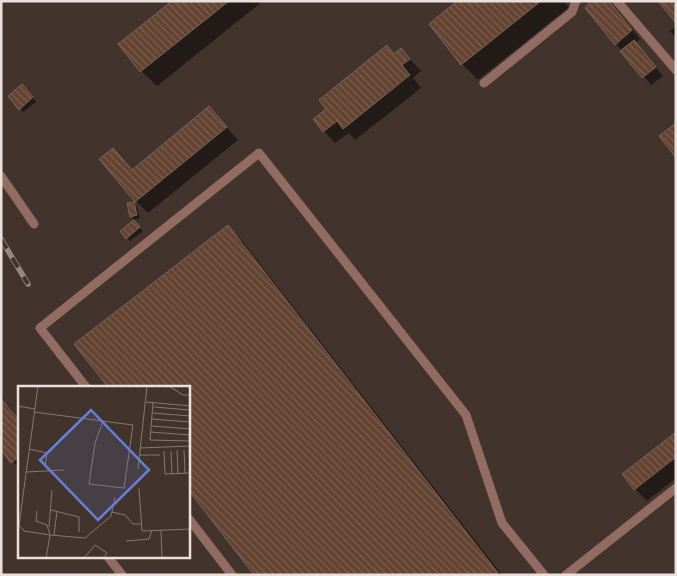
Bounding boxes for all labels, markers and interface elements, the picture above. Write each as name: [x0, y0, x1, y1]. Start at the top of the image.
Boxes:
inset map: [18, 386, 190, 558]

